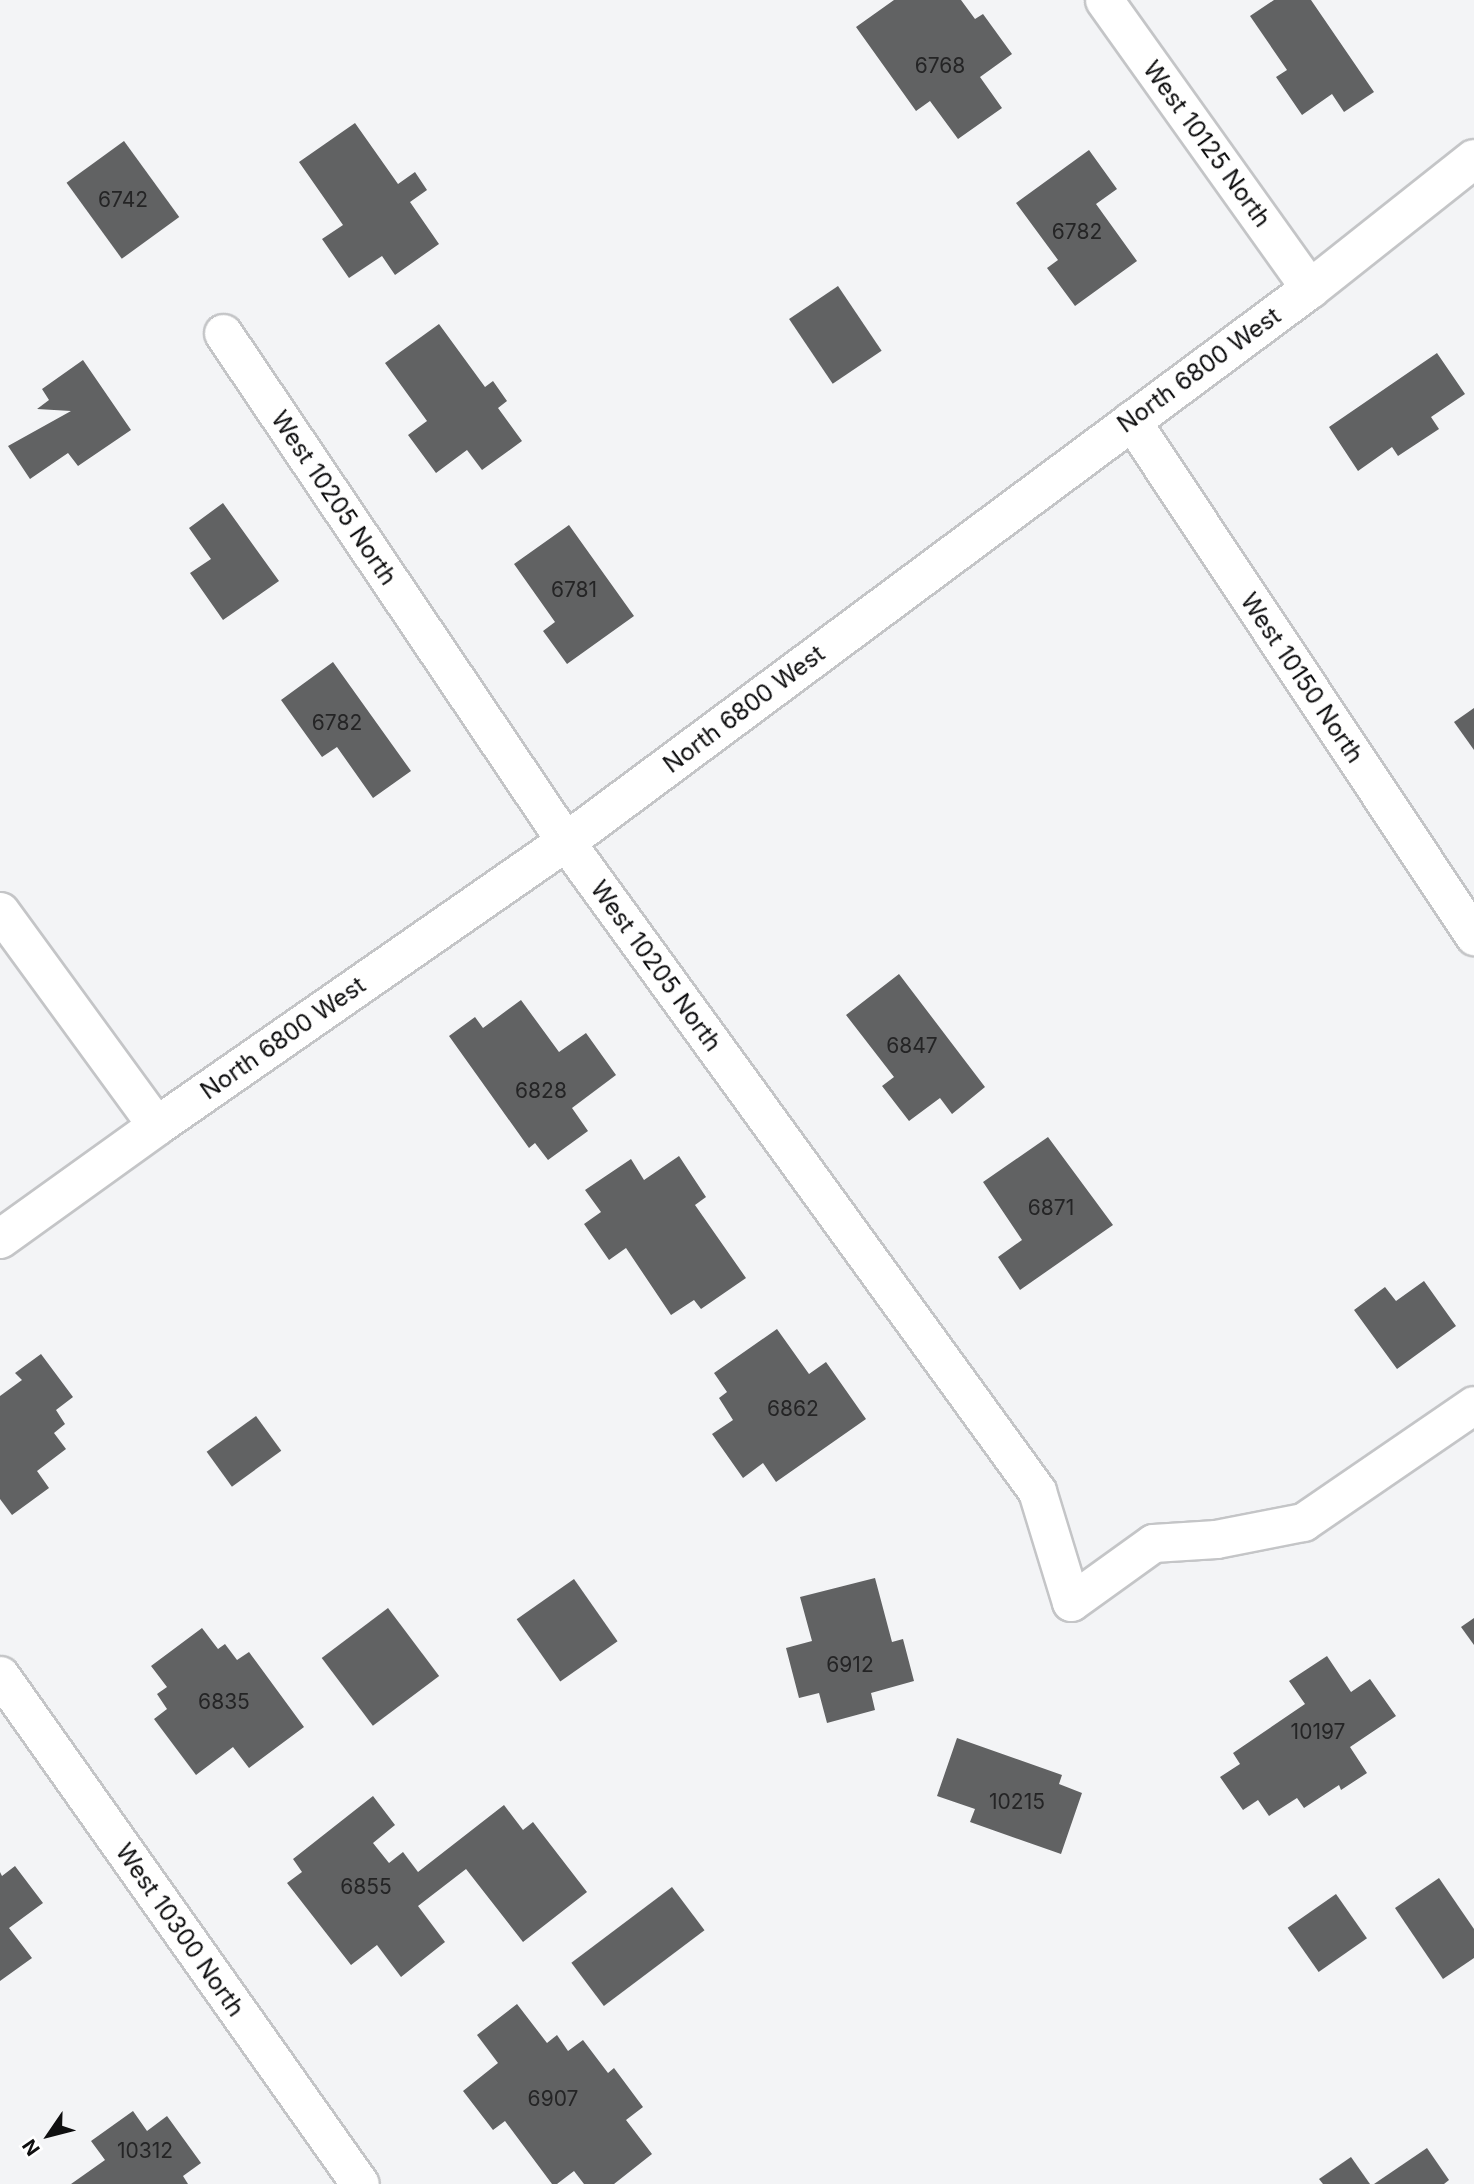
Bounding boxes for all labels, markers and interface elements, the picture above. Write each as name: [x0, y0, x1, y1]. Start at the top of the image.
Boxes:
house number: 6768: [915, 53, 965, 79]
street label: West 10125 North: [1137, 55, 1277, 233]
house number: 6742: [98, 187, 148, 213]
house number: 6782: [1052, 219, 1102, 245]
street label: North 6800 West: [1112, 301, 1286, 439]
street label: West 10205 North: [265, 406, 403, 590]
house number: 6781: [551, 577, 597, 603]
street label: West 10150 North: [1234, 588, 1370, 768]
street label: North 6800 West: [658, 639, 830, 779]
house number: 6782: [312, 710, 362, 736]
street label: West 10205 North: [585, 875, 727, 1057]
street label: North 6800 West: [195, 970, 371, 1106]
house number: 6847: [886, 1033, 938, 1059]
house number: 6828: [515, 1078, 567, 1104]
house number: 6871: [1028, 1195, 1074, 1221]
house number: 6862: [767, 1396, 819, 1422]
house number: 6912: [826, 1652, 874, 1678]
house number: 6835: [198, 1689, 250, 1715]
house number: 10197: [1291, 1719, 1345, 1745]
house number: 10215: [989, 1789, 1045, 1815]
street label: West 10300 North: [110, 1838, 250, 2022]
house number: 6855: [340, 1874, 392, 1900]
house number: 6907: [528, 2086, 578, 2112]
north arrow: [14, 2100, 84, 2170]
text: N: [18, 2135, 45, 2160]
house number: 10312: [117, 2138, 173, 2164]

